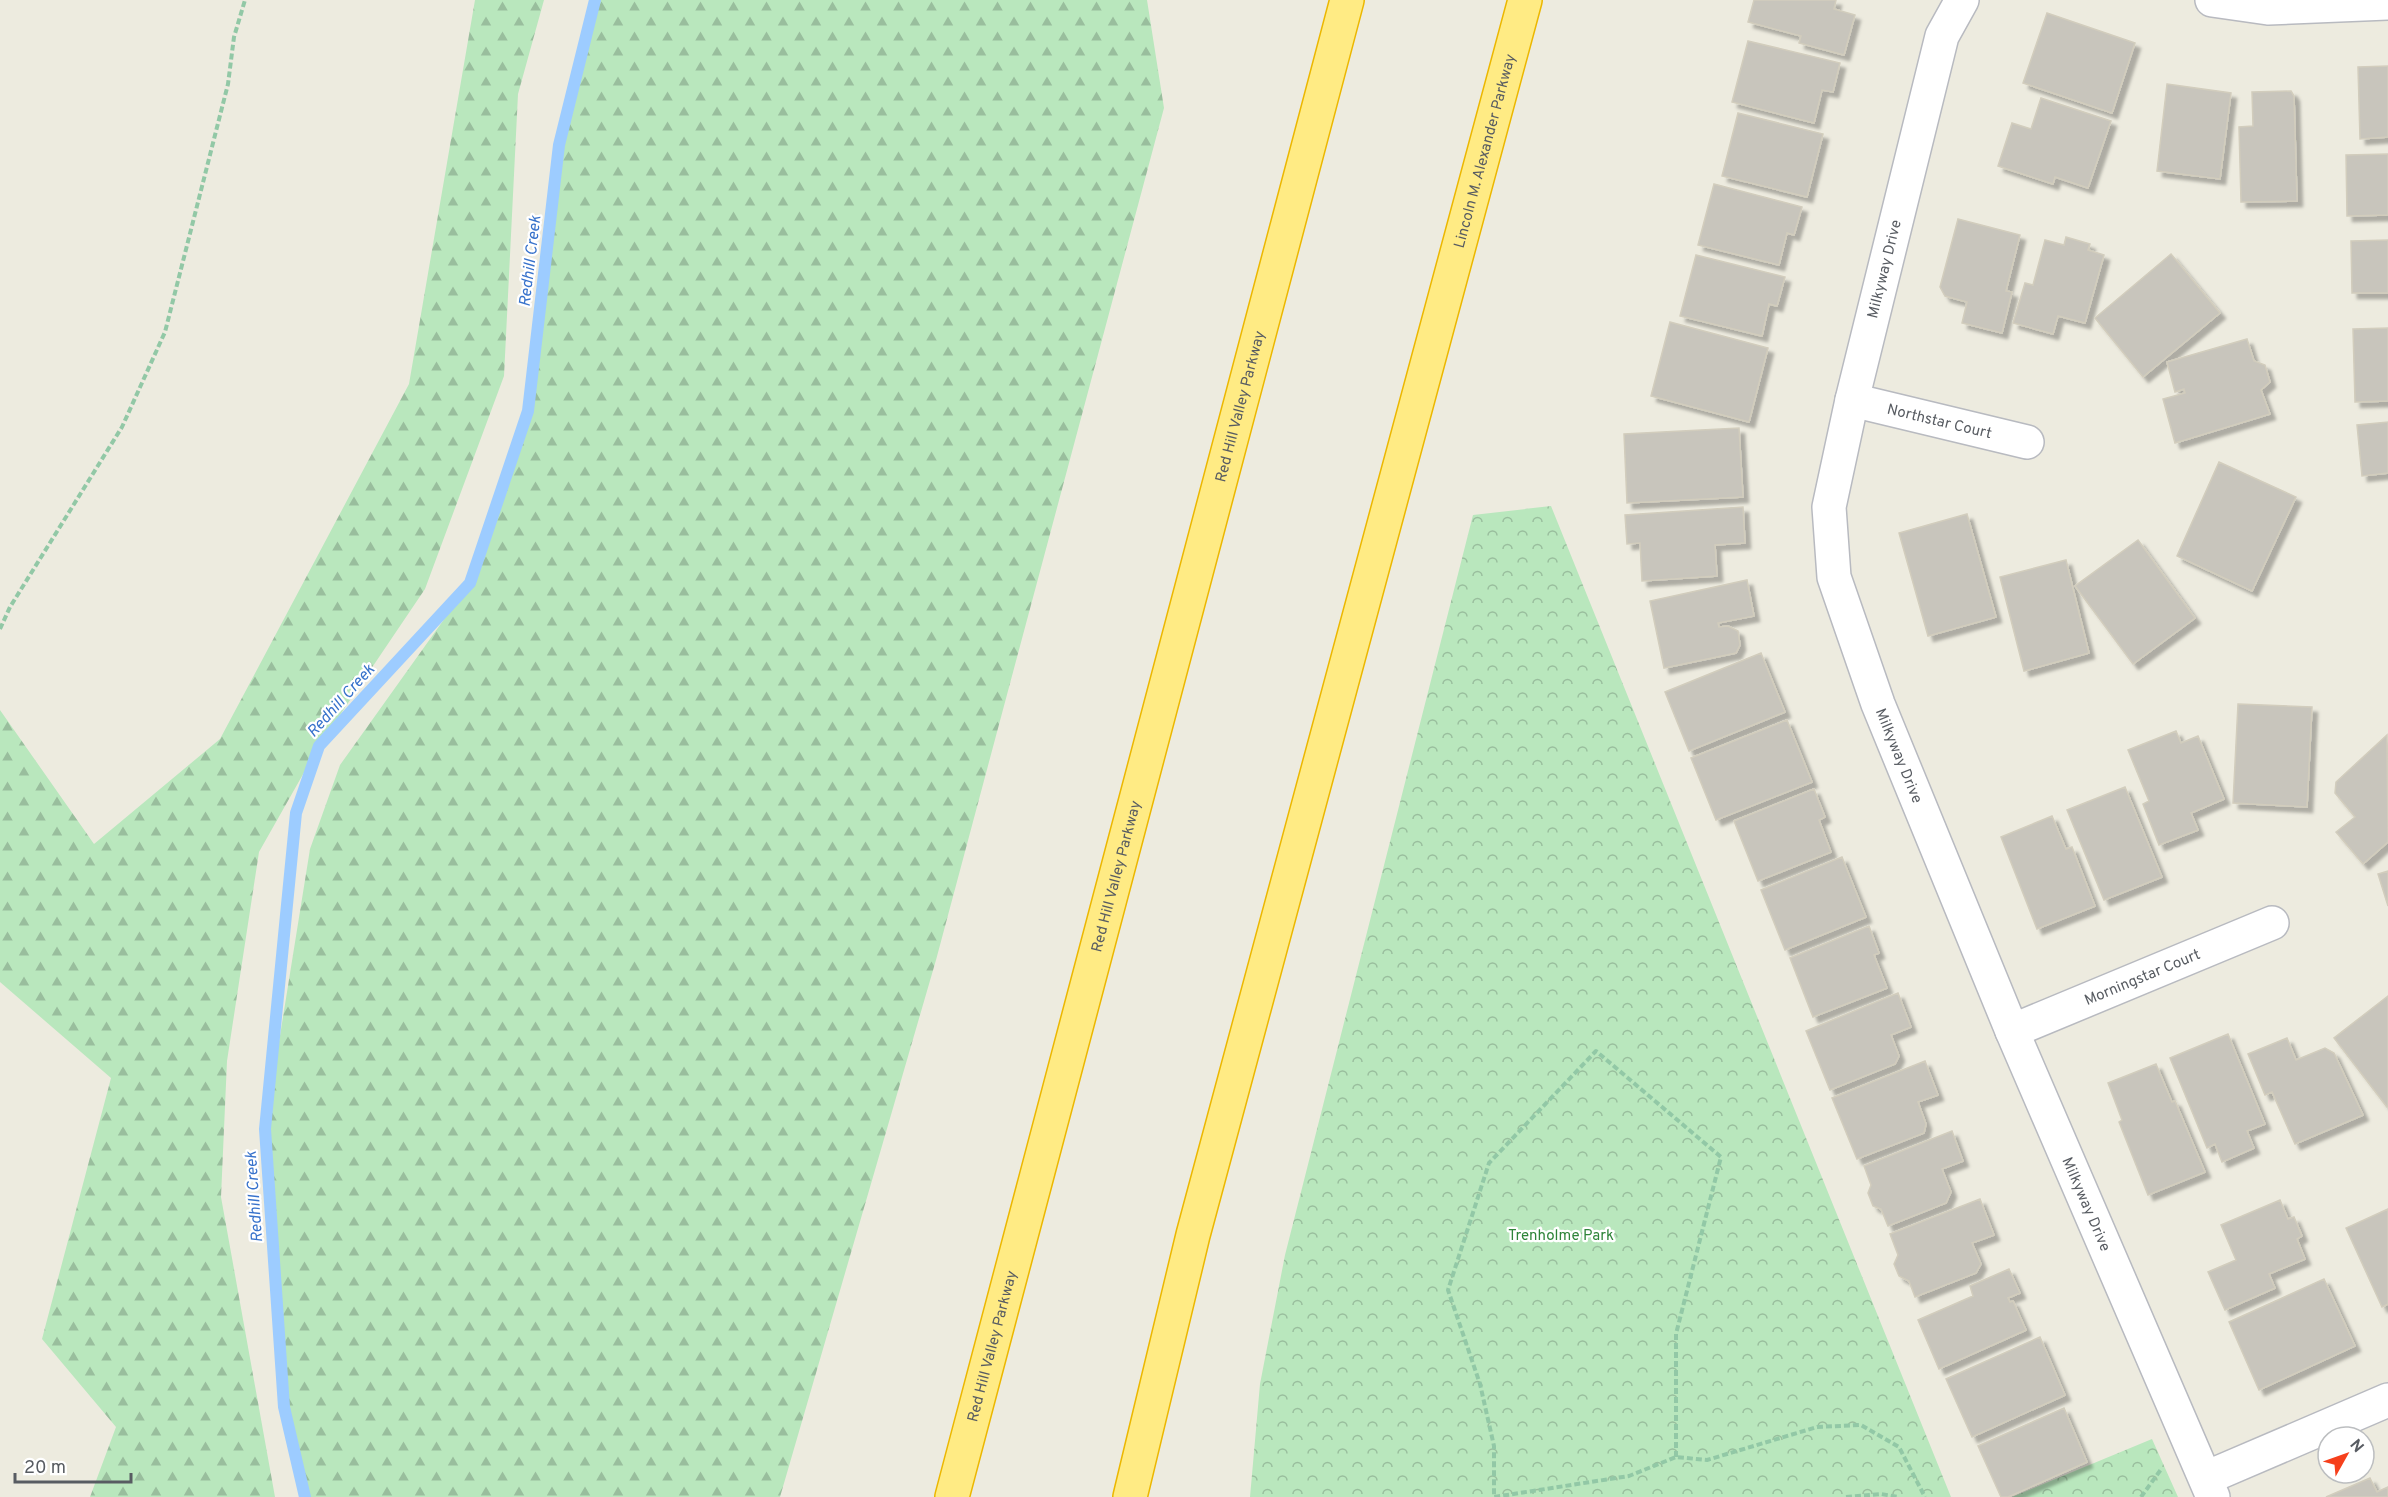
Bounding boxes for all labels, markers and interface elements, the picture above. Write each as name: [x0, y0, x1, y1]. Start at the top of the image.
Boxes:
street label: Lincoln M. Alexander Parkway: [1451, 52, 1521, 250]
water label: Redhill Creek: [515, 214, 547, 308]
street label: Milkyway Drive: [1864, 218, 1907, 321]
street label: Red Hill Valley Parkway: [1212, 329, 1270, 485]
street label: Northstar Court: [1885, 401, 1993, 444]
water label: Redhill Creek: [303, 660, 380, 742]
street label: Milkyway Drive: [1870, 706, 1926, 807]
street label: Red Hill Valley Parkway: [1088, 799, 1146, 954]
street label: Morningstar Court: [2082, 946, 2204, 1011]
water label: Redhill Creek: [242, 1150, 268, 1243]
street label: Milkyway Drive: [2057, 1154, 2114, 1255]
park label: Trenholme Park: [1508, 1227, 1614, 1246]
street label: Red Hill Valley Parkway: [964, 1269, 1022, 1424]
north arrow: [2316, 1425, 2376, 1485]
text: N: [2345, 1436, 2367, 1457]
scale bar: [15, 1446, 130, 1484]
text: 20 m: [24, 1457, 66, 1480]

